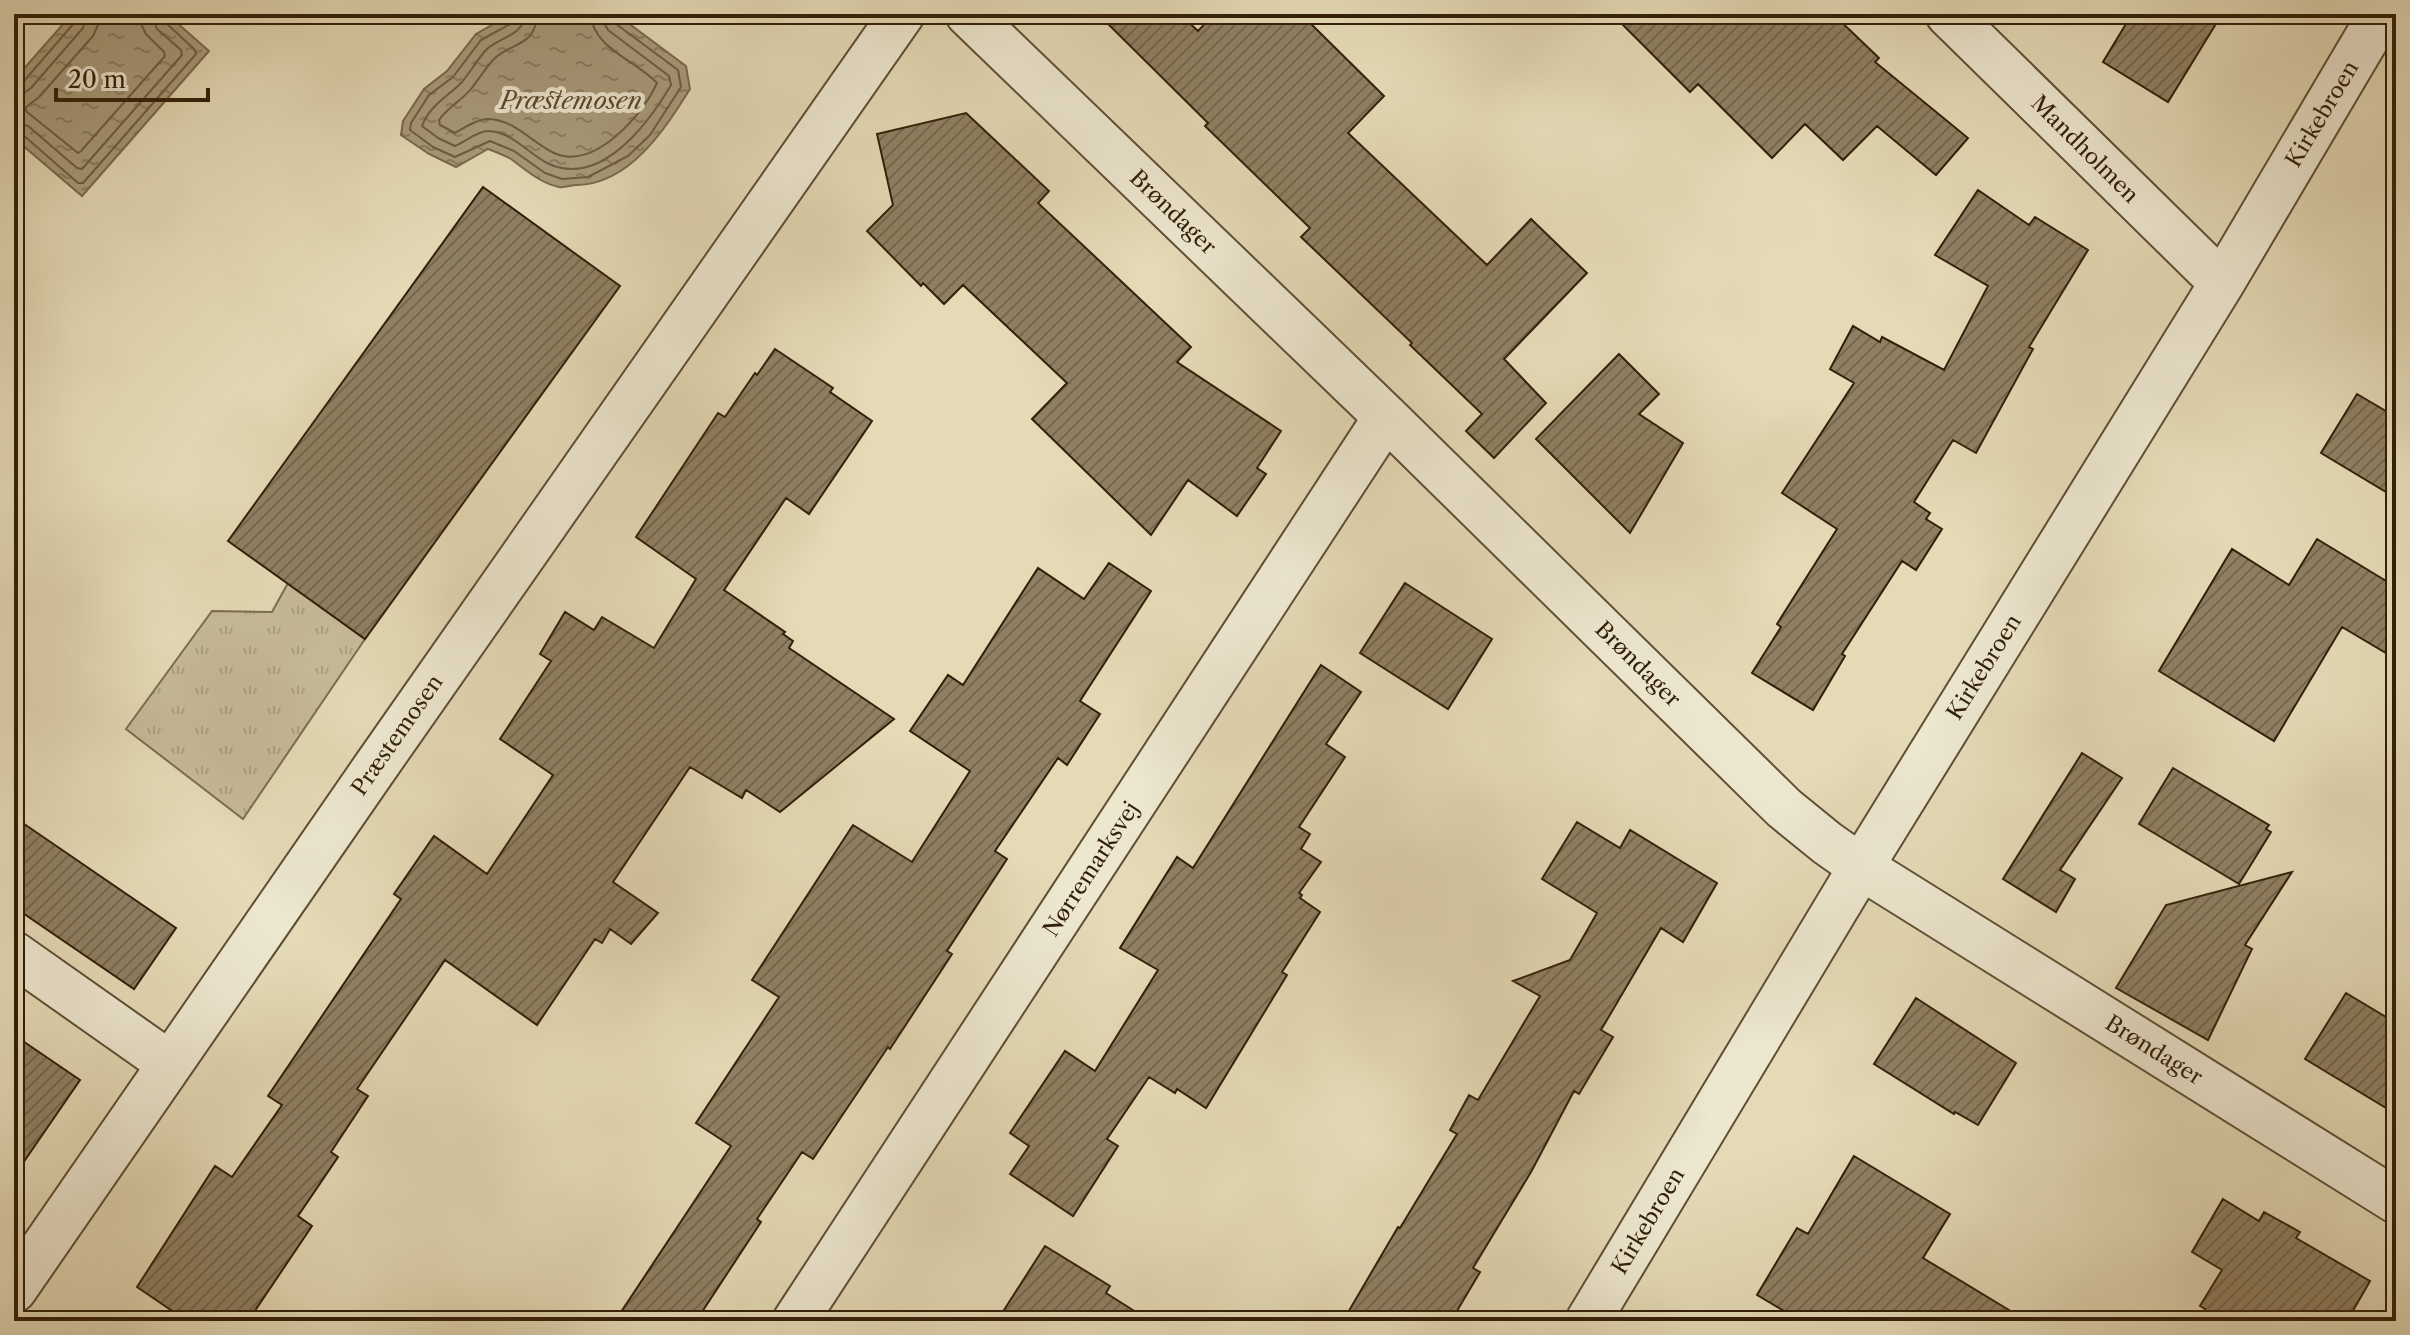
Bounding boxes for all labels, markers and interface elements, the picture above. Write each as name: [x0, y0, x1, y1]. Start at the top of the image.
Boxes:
scale bar: [56, 52, 208, 102]
street label: Kirkebroen: [2280, 56, 2364, 172]
text: 20 m: [68, 65, 126, 94]
water label: Præstemosen: [498, 86, 642, 115]
street label: Mandholmen: [2026, 90, 2145, 209]
street label: Brøndager: [1124, 164, 1222, 260]
street label: Kirkebroen: [1941, 609, 2027, 725]
street label: Brøndager: [1590, 616, 1686, 712]
street label: Præstemosen: [345, 669, 449, 801]
street label: Nørremarksvej: [1037, 797, 1145, 941]
street label: Brøndager: [2100, 1009, 2208, 1091]
street label: Kirkebroen: [1606, 1163, 1690, 1279]

